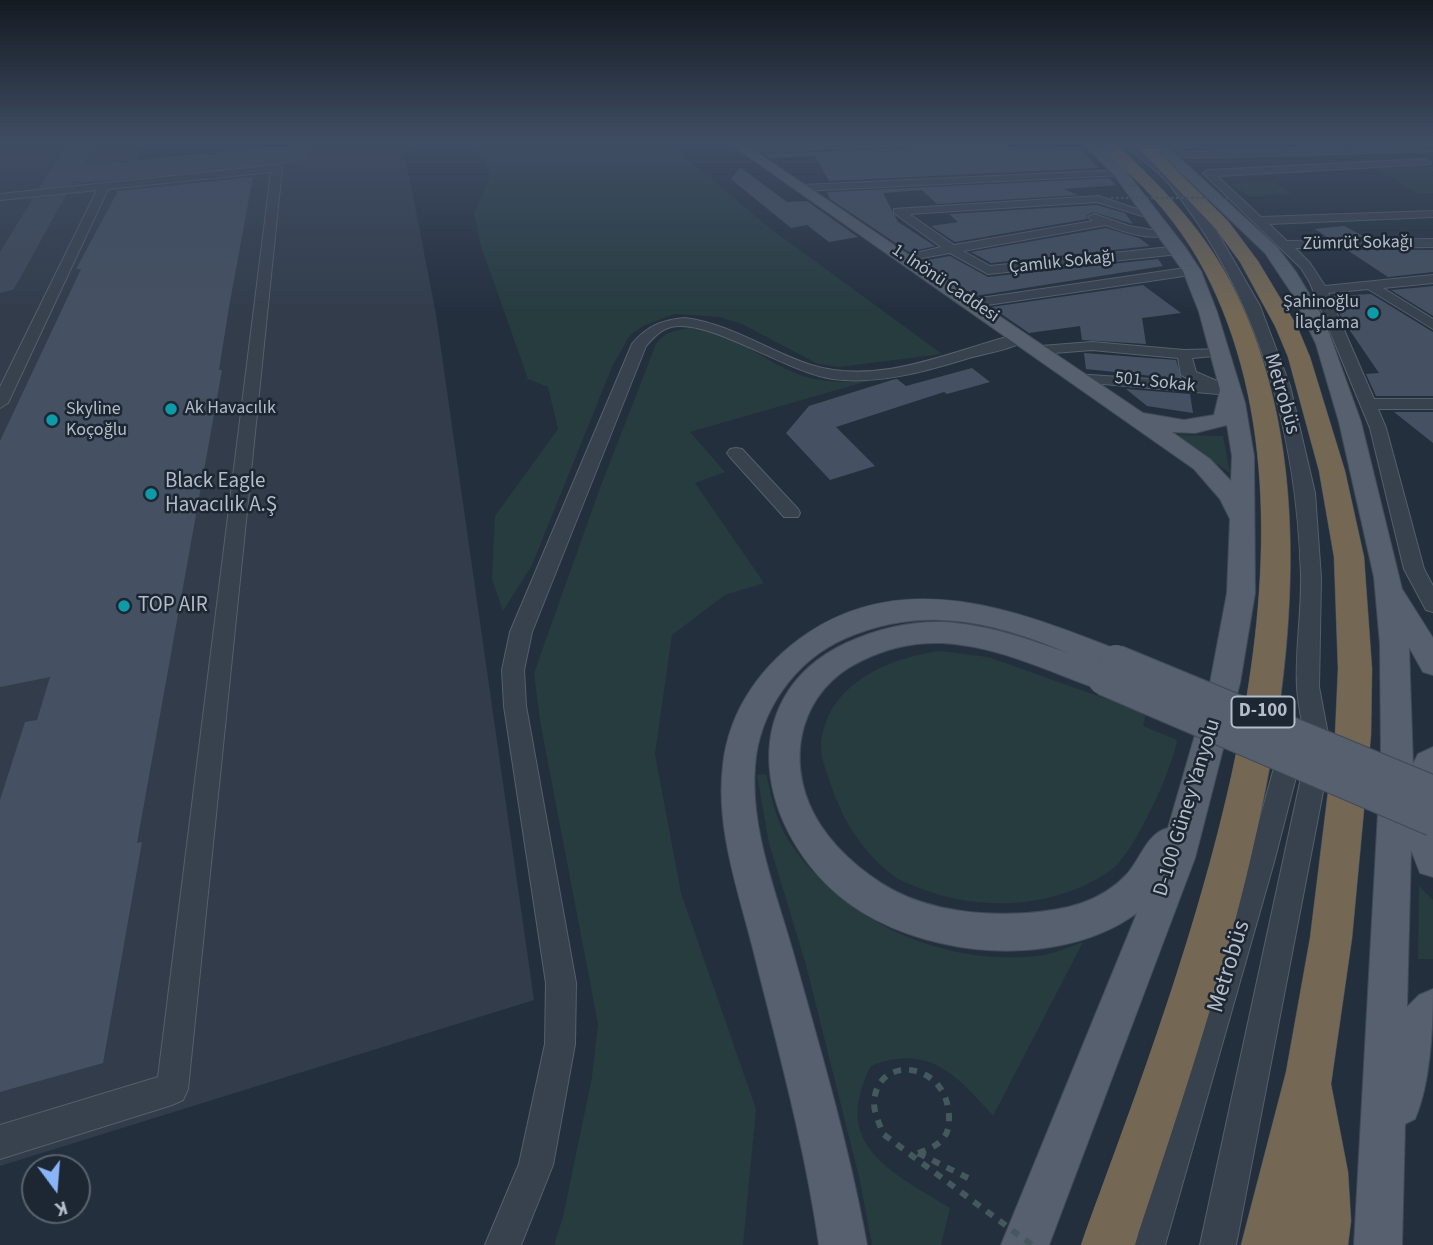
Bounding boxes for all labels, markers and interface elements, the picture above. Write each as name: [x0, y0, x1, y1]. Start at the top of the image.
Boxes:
street label: Zümrüt Sokağı: [1303, 232, 1413, 256]
street label: 1. İnönü Caddesi: [887, 240, 1003, 328]
street label: Çamlık Sokağı: [1008, 247, 1116, 279]
place label: Şahinoğlu İlaçlama: [1283, 292, 1359, 334]
marker: Şahinoğlu İlaçlama: [1365, 305, 1381, 321]
street label: Metrobüs: [1257, 351, 1305, 437]
street label: 501. Sokak: [1114, 368, 1196, 398]
place label: Ak Havacılık: [185, 398, 276, 420]
place label: Skyline Koçoğlu: [66, 399, 127, 442]
marker: Ak Havacılık: [163, 401, 179, 417]
marker: Skyline Koçoğlu: [44, 412, 60, 428]
place label: Black Eagle Havacılık A.Ş: [165, 469, 277, 519]
marker: Black Eagle Havacılık A.Ş: [143, 486, 159, 502]
place label: TOP AIR: [138, 593, 208, 619]
marker: TOP AIR: [116, 598, 132, 614]
road number: D-100: [1232, 696, 1294, 727]
street label: D-100 Güney Yanyolu: [1149, 716, 1227, 900]
street label: Metrobüs: [1202, 918, 1258, 1016]
north arrow: [21, 1154, 91, 1224]
text: K: [52, 1193, 71, 1222]

